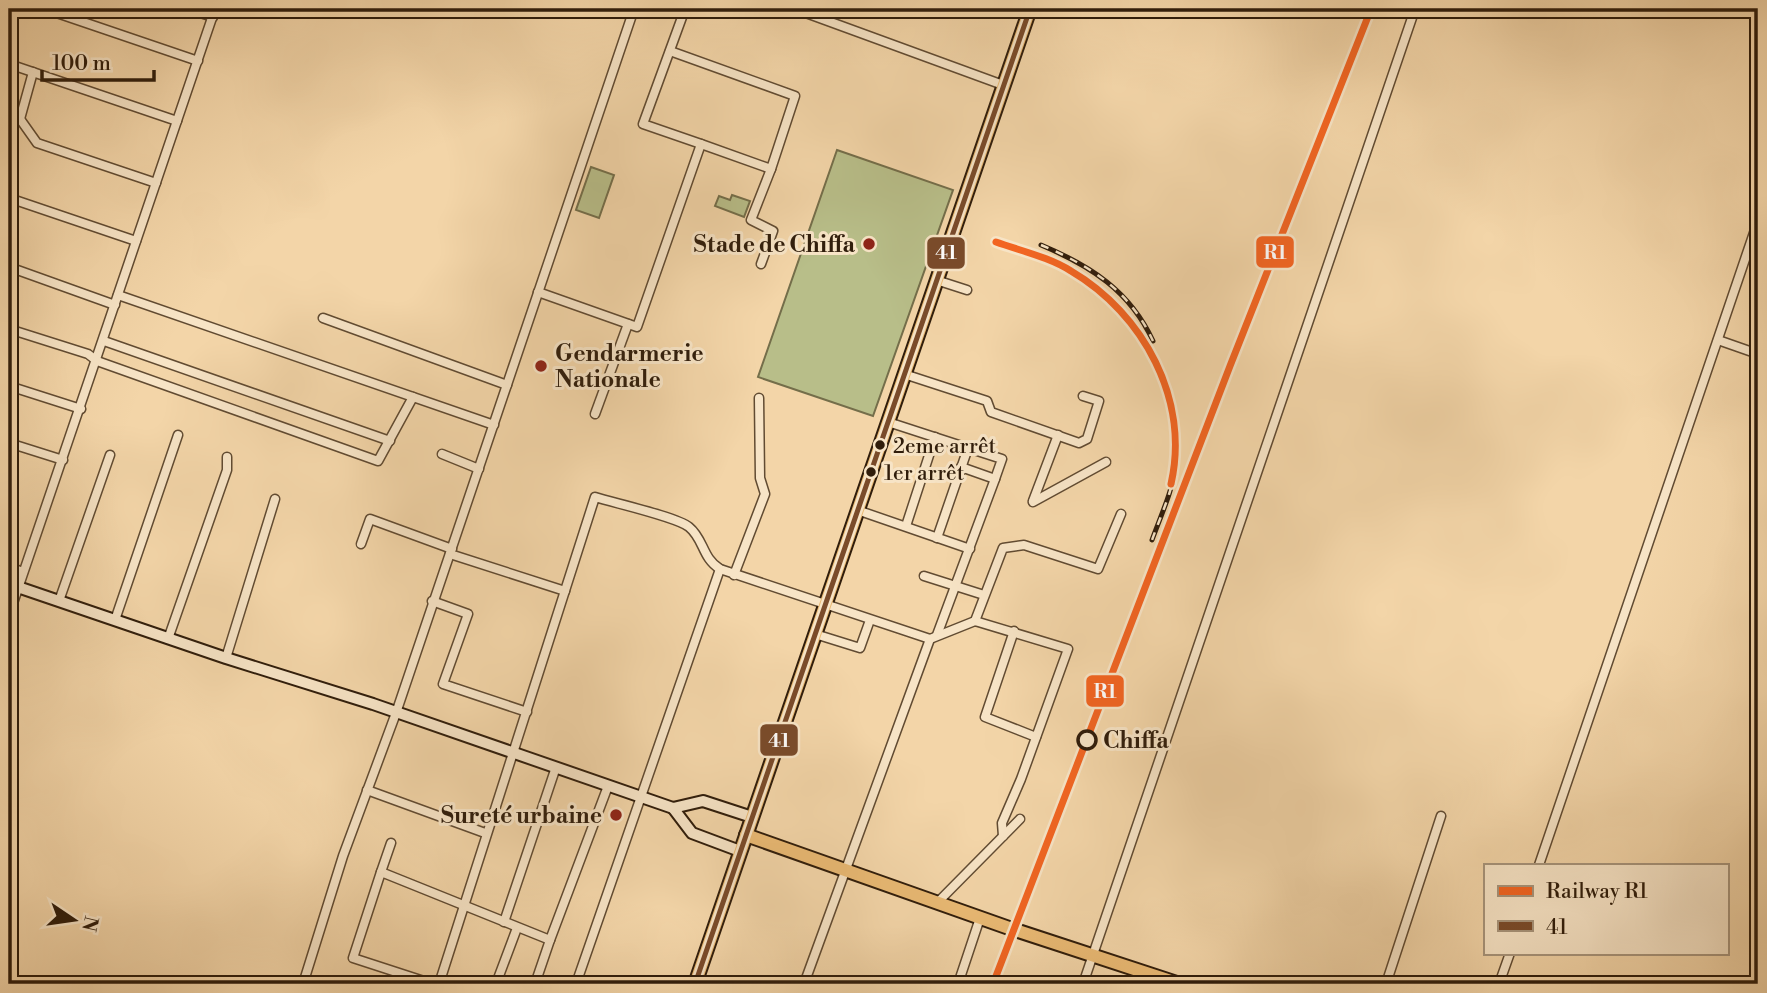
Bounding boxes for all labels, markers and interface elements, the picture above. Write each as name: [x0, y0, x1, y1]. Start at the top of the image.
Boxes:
scale bar: [42, 38, 154, 82]
text: 100 m: [52, 51, 111, 77]
place label: Stade de Chiffa: [694, 231, 856, 259]
line badge: R1: [1255, 235, 1295, 269]
marker: Stade de Chiffa: [861, 236, 877, 252]
line badge: 41: [926, 236, 966, 270]
text: 41: [935, 241, 957, 265]
text: R1: [1263, 241, 1287, 265]
place label: Gendarmerie Nationale: [555, 340, 704, 394]
marker: Gendarmerie Nationale: [533, 358, 549, 374]
place label: 2eme arrêt: [893, 434, 997, 460]
marker: 2eme arrêt: [873, 438, 887, 452]
place label: 1er arrêt: [884, 461, 965, 487]
marker: 1er arrêt: [864, 465, 878, 479]
line badge: R1: [1085, 674, 1125, 708]
text: R1: [1093, 680, 1117, 704]
line badge: 41: [759, 723, 799, 757]
place label: Chiffa: [1103, 727, 1169, 755]
text: 41: [768, 729, 790, 753]
marker: Chiffa: [1077, 730, 1097, 750]
place label: Sureté urbaine: [441, 802, 602, 830]
marker: Sureté urbaine: [608, 807, 624, 823]
legend: [1484, 864, 1728, 954]
text: Railway R1: [1546, 879, 1648, 905]
north arrow: [38, 884, 108, 954]
text: N: [76, 914, 103, 934]
text: 41: [1546, 915, 1568, 941]

